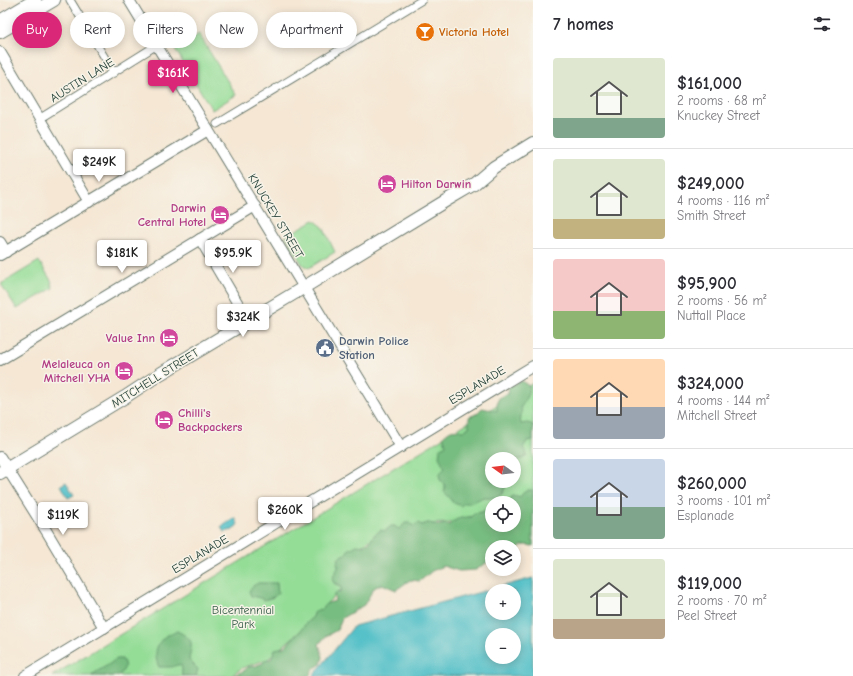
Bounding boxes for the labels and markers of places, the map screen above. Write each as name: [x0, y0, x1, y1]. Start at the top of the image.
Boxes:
bar icon: Victoria Hotel: [414, 21, 436, 43]
place label: Victoria Hotel: [439, 25, 509, 39]
pin: $161K: [145, 60, 201, 94]
pin: $249K: [71, 149, 127, 183]
hotel icon: Hilton Darwin: [376, 173, 398, 195]
place label: Hilton Darwin: [401, 177, 471, 191]
place label: Darwin Central Hotel: [138, 201, 206, 229]
hotel icon: Darwin Central Hotel: [209, 204, 231, 226]
pin: $181K: [94, 240, 150, 274]
pin: $95.9K: [200, 240, 266, 274]
pin: $324K: [215, 304, 271, 338]
hotel icon: Value Inn: [158, 327, 180, 349]
place label: Value Inn: [106, 331, 155, 345]
place label: Darwin Police Station: [339, 334, 409, 362]
public building icon: Darwin Police Station: [314, 337, 336, 359]
place label: Melaleuca on Mitchell YHA: [42, 357, 110, 385]
hotel icon: Melaleuca on Mitchell YHA: [113, 360, 135, 382]
place label: Chilli's Backpackers: [178, 406, 242, 434]
hotel icon: Chilli's Backpackers: [153, 409, 175, 431]
pin: $260K: [257, 497, 313, 531]
pin: $119K: [35, 502, 91, 536]

